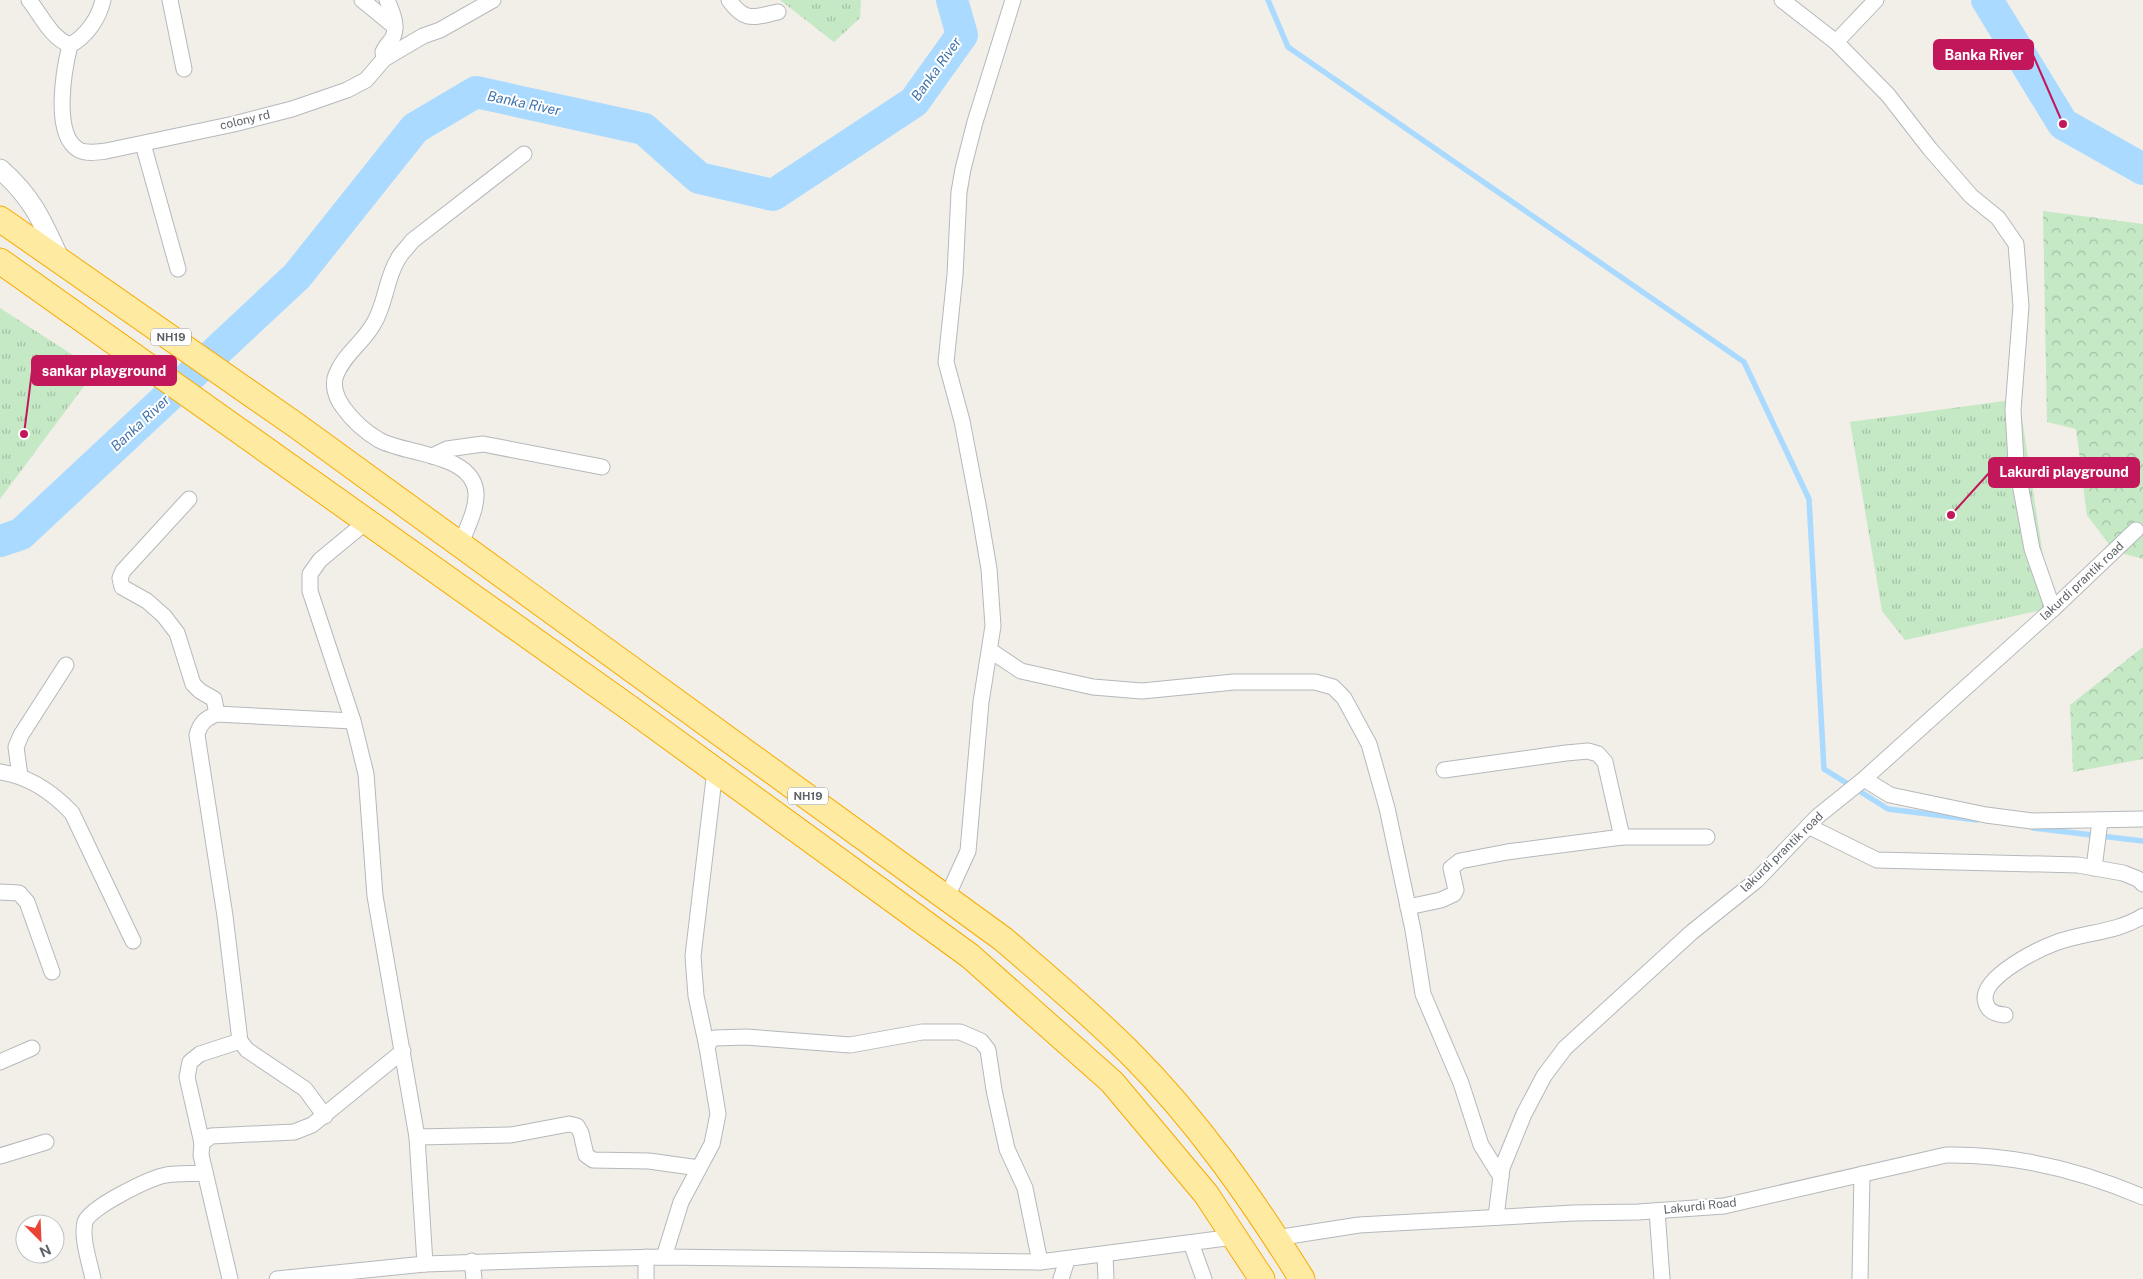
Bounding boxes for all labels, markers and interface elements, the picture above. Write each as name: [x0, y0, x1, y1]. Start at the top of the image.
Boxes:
water label: Banka River: [908, 34, 965, 104]
callout: Banka River: [1934, 40, 2033, 69]
text: Banka River: [1944, 47, 2024, 63]
water label: Banka River: [486, 87, 563, 119]
street label: colony rd: [218, 107, 272, 133]
road number: NH19: [151, 328, 191, 346]
callout: sankar playground: [32, 356, 176, 385]
text: sankar playground: [42, 363, 166, 379]
water label: Banka River: [107, 391, 173, 454]
callout: Lakurdi playground: [1989, 458, 2139, 487]
text: Lakurdi playground: [1999, 464, 2129, 480]
street label: lakurdi prantik road: [2037, 539, 2127, 623]
road number: NH19: [788, 788, 828, 804]
street label: lakurdi prantik road: [1738, 809, 1826, 895]
street label: Lakurdi Road: [1663, 1195, 1737, 1217]
north arrow: [15, 1214, 65, 1264]
text: N: [37, 1241, 54, 1260]

